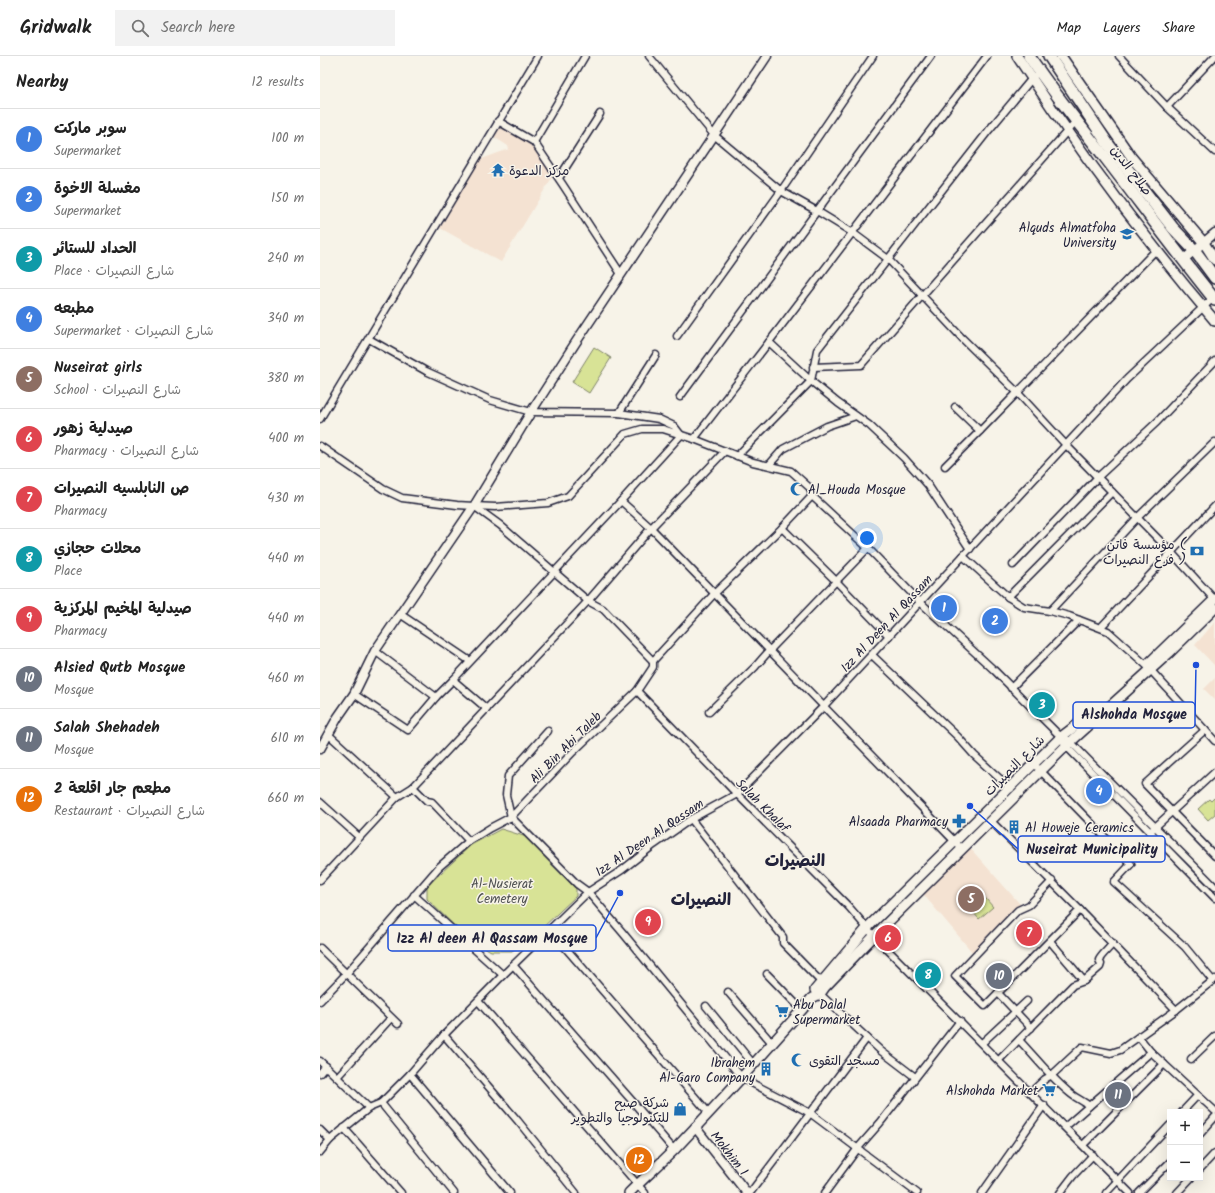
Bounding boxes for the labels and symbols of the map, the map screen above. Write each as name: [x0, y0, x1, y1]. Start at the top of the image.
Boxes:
street label: صلاح الدين: [1105, 141, 1157, 201]
place label: مركز الدعوة: [509, 161, 569, 182]
temple icon: مركز الدعوة: [490, 162, 506, 178]
place label: Alquds Almatfoha University: [1019, 218, 1117, 254]
school or university icon: Alquds Almatfoha University: [1119, 226, 1135, 242]
place label: Al_Houda Mosque: [808, 480, 906, 501]
mosque icon: Al_Houda Mosque: [789, 481, 805, 497]
your location: [857, 528, 877, 548]
place label: مؤسسة فاتن ( فرع النصيرات ): [1103, 535, 1188, 571]
bank icon: مؤسسة فاتن ( فرع النصيرات ): [1189, 543, 1205, 559]
street label: Izz Al Deen Al Qassam: [836, 570, 938, 678]
pin: 1: [931, 593, 957, 623]
pin: 2: [982, 606, 1008, 636]
pin: 3: [1029, 690, 1055, 720]
callout: Alshohda Mosque: [1073, 702, 1195, 728]
text: Alshohda Mosque: [1081, 704, 1187, 726]
street label: Ali Bin Abi Taleb: [525, 707, 607, 789]
street label: شارع النصيرات: [980, 731, 1050, 801]
street label: Salah Khalaf: [730, 774, 795, 839]
pin: 4: [1086, 776, 1112, 806]
street label: Izz Al Deen Al Qassam: [591, 794, 709, 883]
place label: Alsaada Pharmacy: [849, 812, 949, 833]
pharmacy icon: Alsaada Pharmacy: [951, 813, 967, 829]
place label: Al Howeje Ceramics: [1025, 818, 1134, 839]
building icon: Al Howeje Ceramics: [1006, 819, 1022, 835]
callout: Nuseirat Municipality: [1018, 836, 1165, 862]
text: Nuseirat Municipality: [1026, 839, 1158, 861]
district label: النصيرات: [765, 848, 825, 875]
park label: Al-Nusierat Cemetery: [471, 874, 534, 910]
pin: 5: [958, 884, 984, 914]
district label: النصيرات: [671, 887, 731, 914]
pin: 9: [635, 907, 661, 937]
pin: 7: [1016, 918, 1042, 948]
pin: 6: [875, 923, 901, 953]
callout: Izz Al deen Al Qassam Mosque: [388, 925, 596, 951]
text: Izz Al deen Al Qassam Mosque: [396, 928, 588, 950]
pin: 8: [915, 960, 941, 990]
pin: 10: [986, 961, 1012, 991]
place label: Abu Dalal Supermarket: [793, 995, 861, 1031]
supermarket icon: Abu Dalal Supermarket: [774, 1003, 790, 1019]
place label: مسجد التقوى: [809, 1051, 880, 1072]
mosque icon: مسجد التقوى: [790, 1052, 806, 1068]
place label: Ibrahem Al-Garo Company: [659, 1053, 756, 1089]
building icon: Ibrahem Al-Garo Company: [758, 1061, 774, 1077]
pin: 11: [1105, 1080, 1131, 1110]
place label: Alshohda Market: [946, 1081, 1039, 1102]
supermarket icon: Alshohda Market: [1041, 1082, 1057, 1098]
place label: شركة صبح للتكنولوجيا والتطوير: [570, 1093, 669, 1129]
shop icon: شركة صبح للتكنولوجيا والتطوير: [672, 1101, 688, 1117]
street label: Mokhim 1: [705, 1127, 753, 1181]
pin: 12: [626, 1145, 652, 1175]

